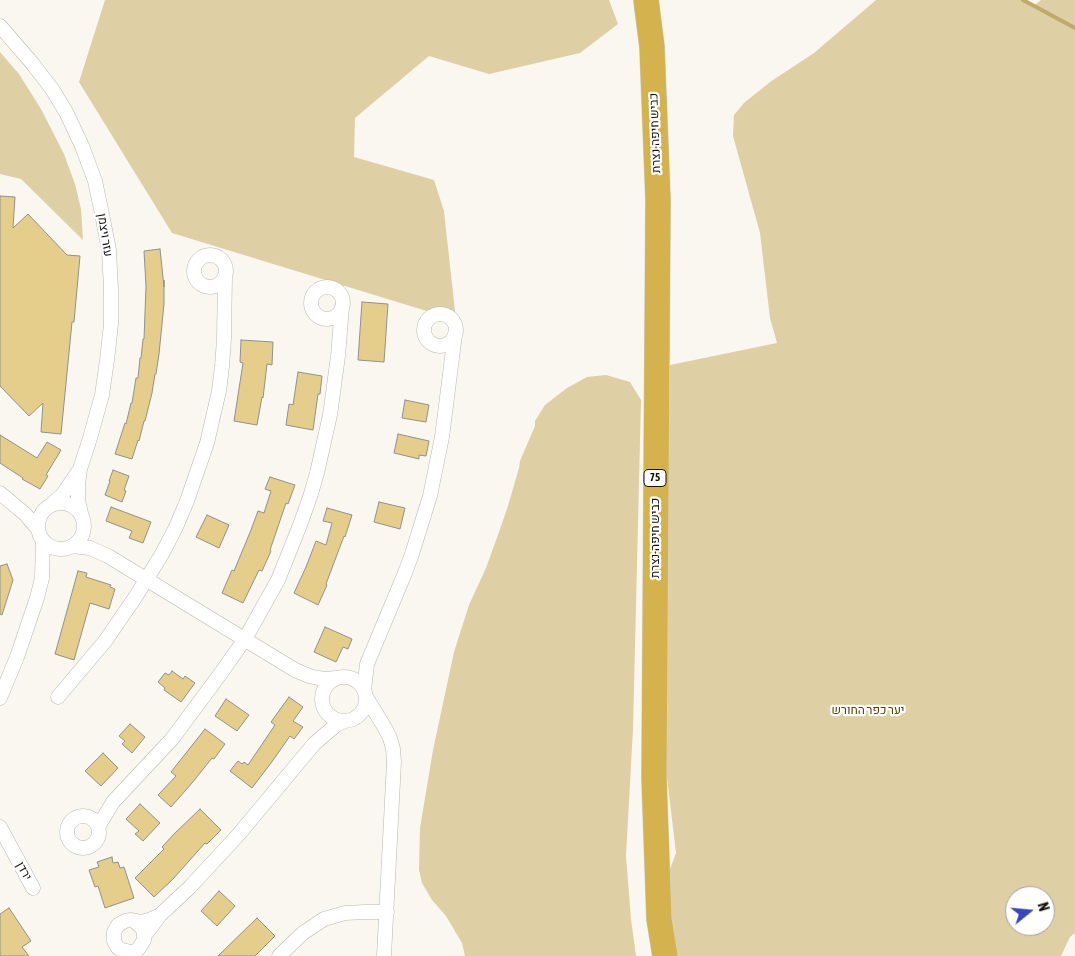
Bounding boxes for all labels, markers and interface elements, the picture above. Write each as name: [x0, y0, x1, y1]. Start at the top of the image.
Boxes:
street label: כביש חיפה-נצרת: [646, 93, 664, 173]
street label: עזר ויצמן: [94, 212, 116, 258]
road number: 75: [644, 469, 666, 486]
street label: כביש חיפה-נצרת: [648, 498, 662, 578]
park label: יער כפר החורש: [832, 703, 904, 717]
street label: ירדן: [13, 859, 35, 883]
north arrow: [1005, 886, 1055, 936]
text: N: [1035, 901, 1052, 913]

